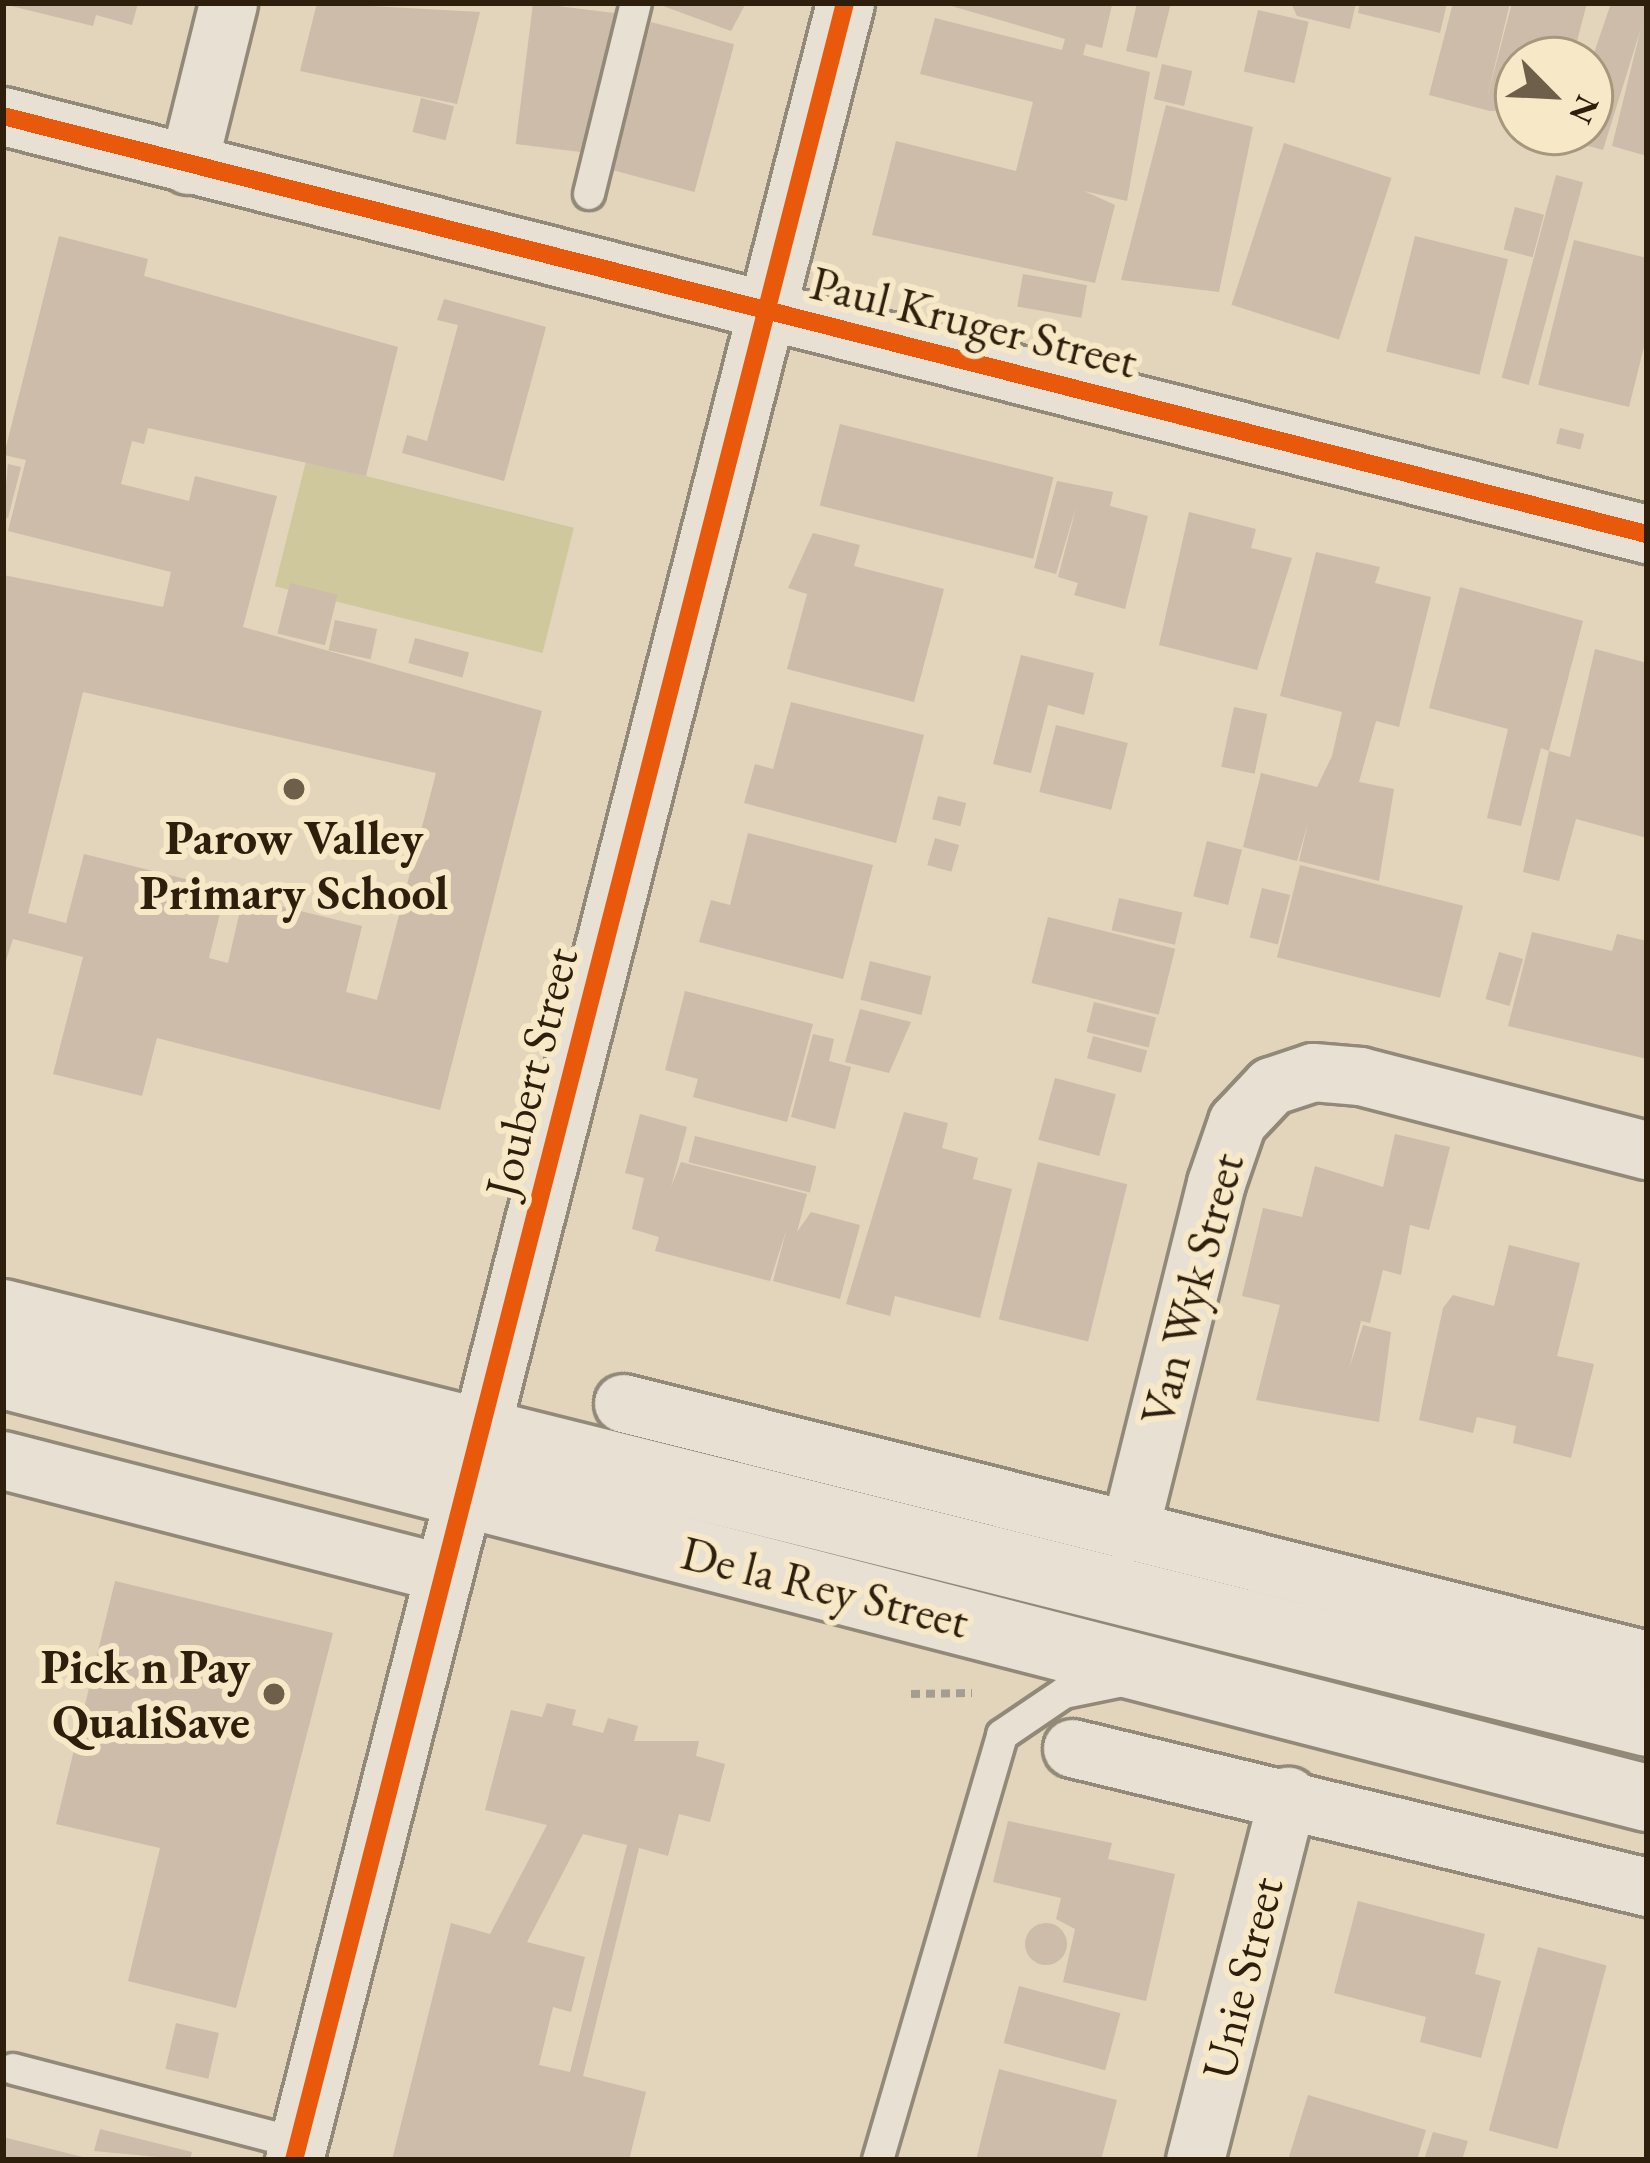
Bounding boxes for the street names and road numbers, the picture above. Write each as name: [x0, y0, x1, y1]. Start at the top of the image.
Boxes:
street label: Paul Kruger Street: [805, 254, 1143, 390]
street label: Joubert Street: [472, 941, 590, 1203]
street label: Van Wyk Street: [1128, 1147, 1256, 1431]
street label: De la Rey Street: [675, 1524, 975, 1650]
street label: Unie Street: [1189, 1871, 1295, 2085]

